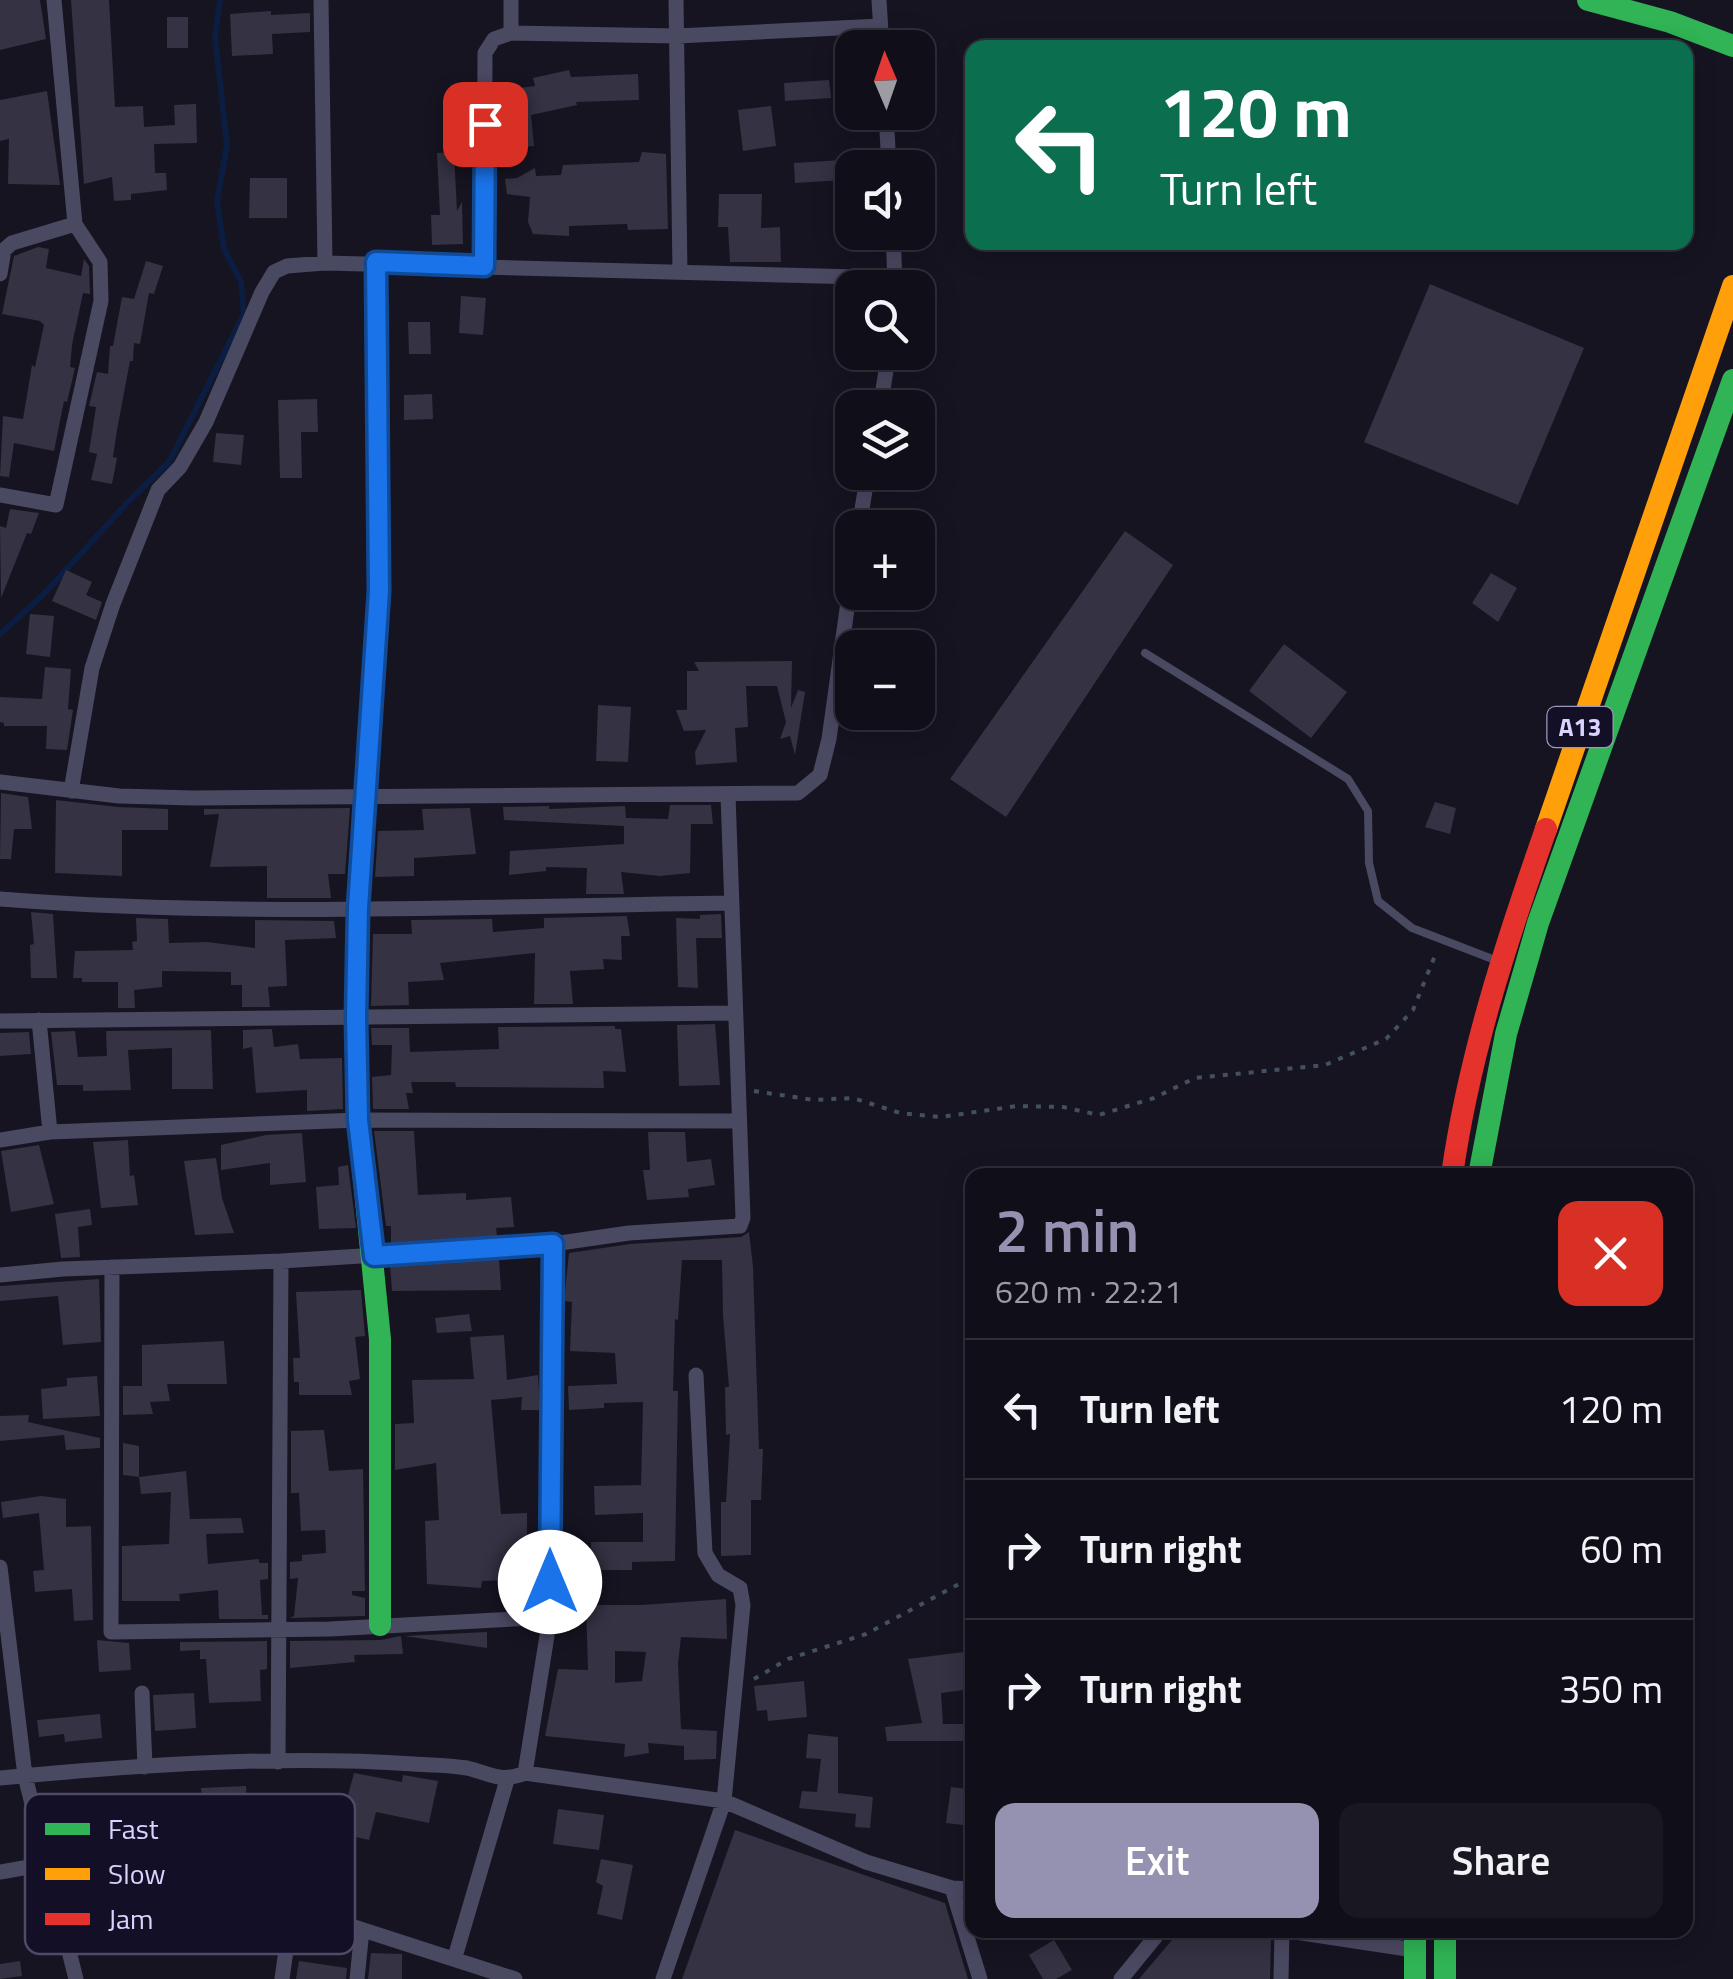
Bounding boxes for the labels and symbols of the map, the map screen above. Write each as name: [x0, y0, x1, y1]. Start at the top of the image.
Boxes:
north arrow: [835, 30, 935, 130]
pin: [443, 82, 528, 167]
road number: A13: [1548, 707, 1612, 747]
position arrow: [498, 1530, 602, 1634]
legend: [25, 1794, 355, 1954]
text: Fast: [108, 1807, 159, 1850]
text: Slow: [108, 1852, 166, 1895]
text: Jam: [108, 1897, 154, 1940]

